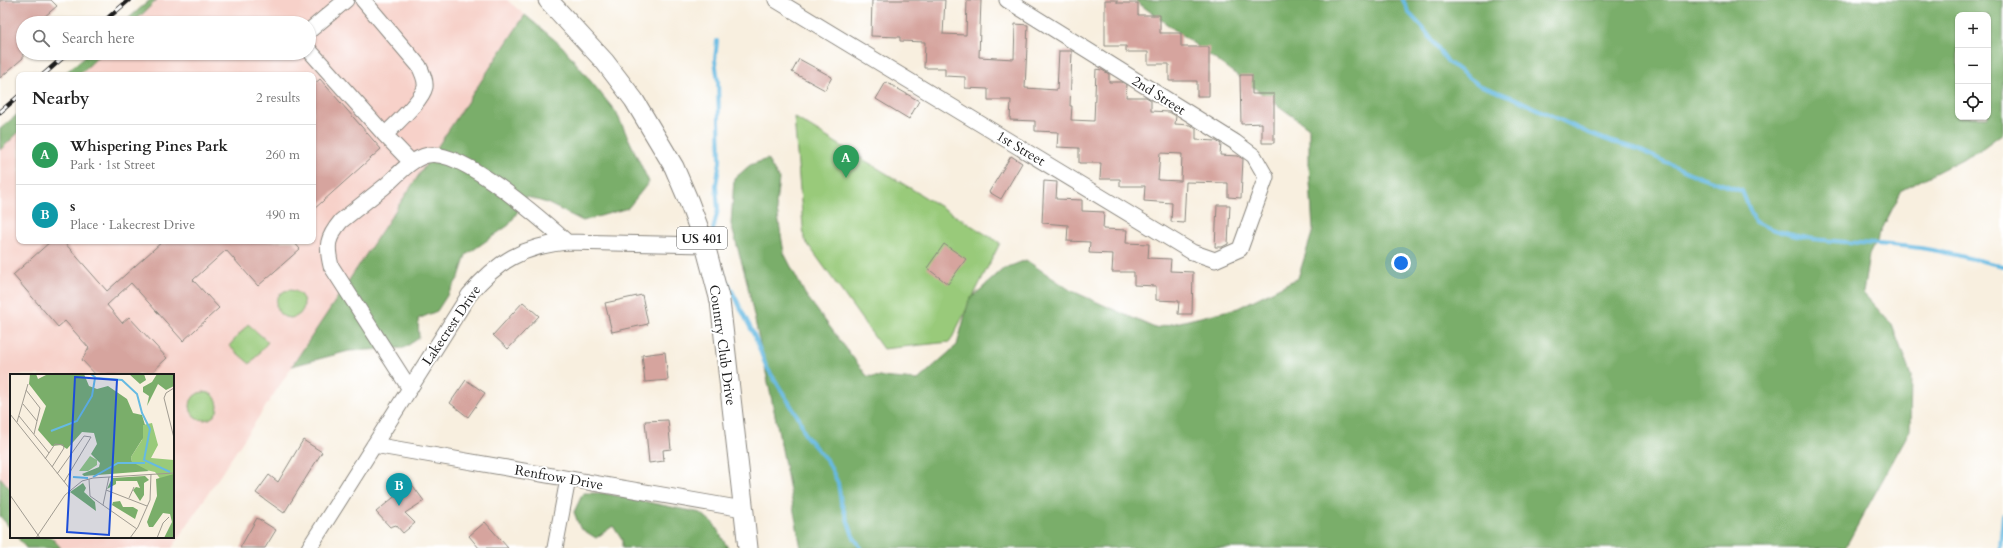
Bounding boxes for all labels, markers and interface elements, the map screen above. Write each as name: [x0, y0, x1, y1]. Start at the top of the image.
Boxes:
map controls: [1955, 12, 1991, 120]
button: +: [1955, 12, 1991, 48]
search box: [16, 16, 316, 60]
icon: search: [30, 27, 52, 49]
text: Search here: [62, 28, 135, 48]
button: −: [1955, 48, 1991, 84]
street label: 2nd Street: [1128, 71, 1190, 120]
button: locate: [1955, 84, 1991, 120]
text: Nearby: [32, 87, 89, 110]
text: 2 results: [256, 89, 300, 107]
street label: 1st Street: [993, 126, 1049, 171]
text: Whispering Pines Park: [70, 136, 228, 156]
pin: A: [833, 145, 859, 178]
text: A: [40, 146, 50, 164]
text: 260 m: [266, 146, 300, 164]
text: Park · 1st Street: [70, 156, 155, 174]
text: s: [70, 196, 76, 216]
text: B: [40, 206, 50, 224]
text: 490 m: [266, 206, 300, 224]
text: Place · Lakecrest Drive: [70, 216, 195, 234]
road number: US 401: [677, 227, 727, 249]
your location: [1391, 253, 1411, 273]
street label: Lakecrest Drive: [418, 281, 485, 369]
street label: Country Club Drive: [705, 283, 740, 407]
inset map: [10, 374, 174, 538]
street label: Renfrow Drive: [513, 460, 605, 495]
pin: B: [386, 473, 412, 506]

